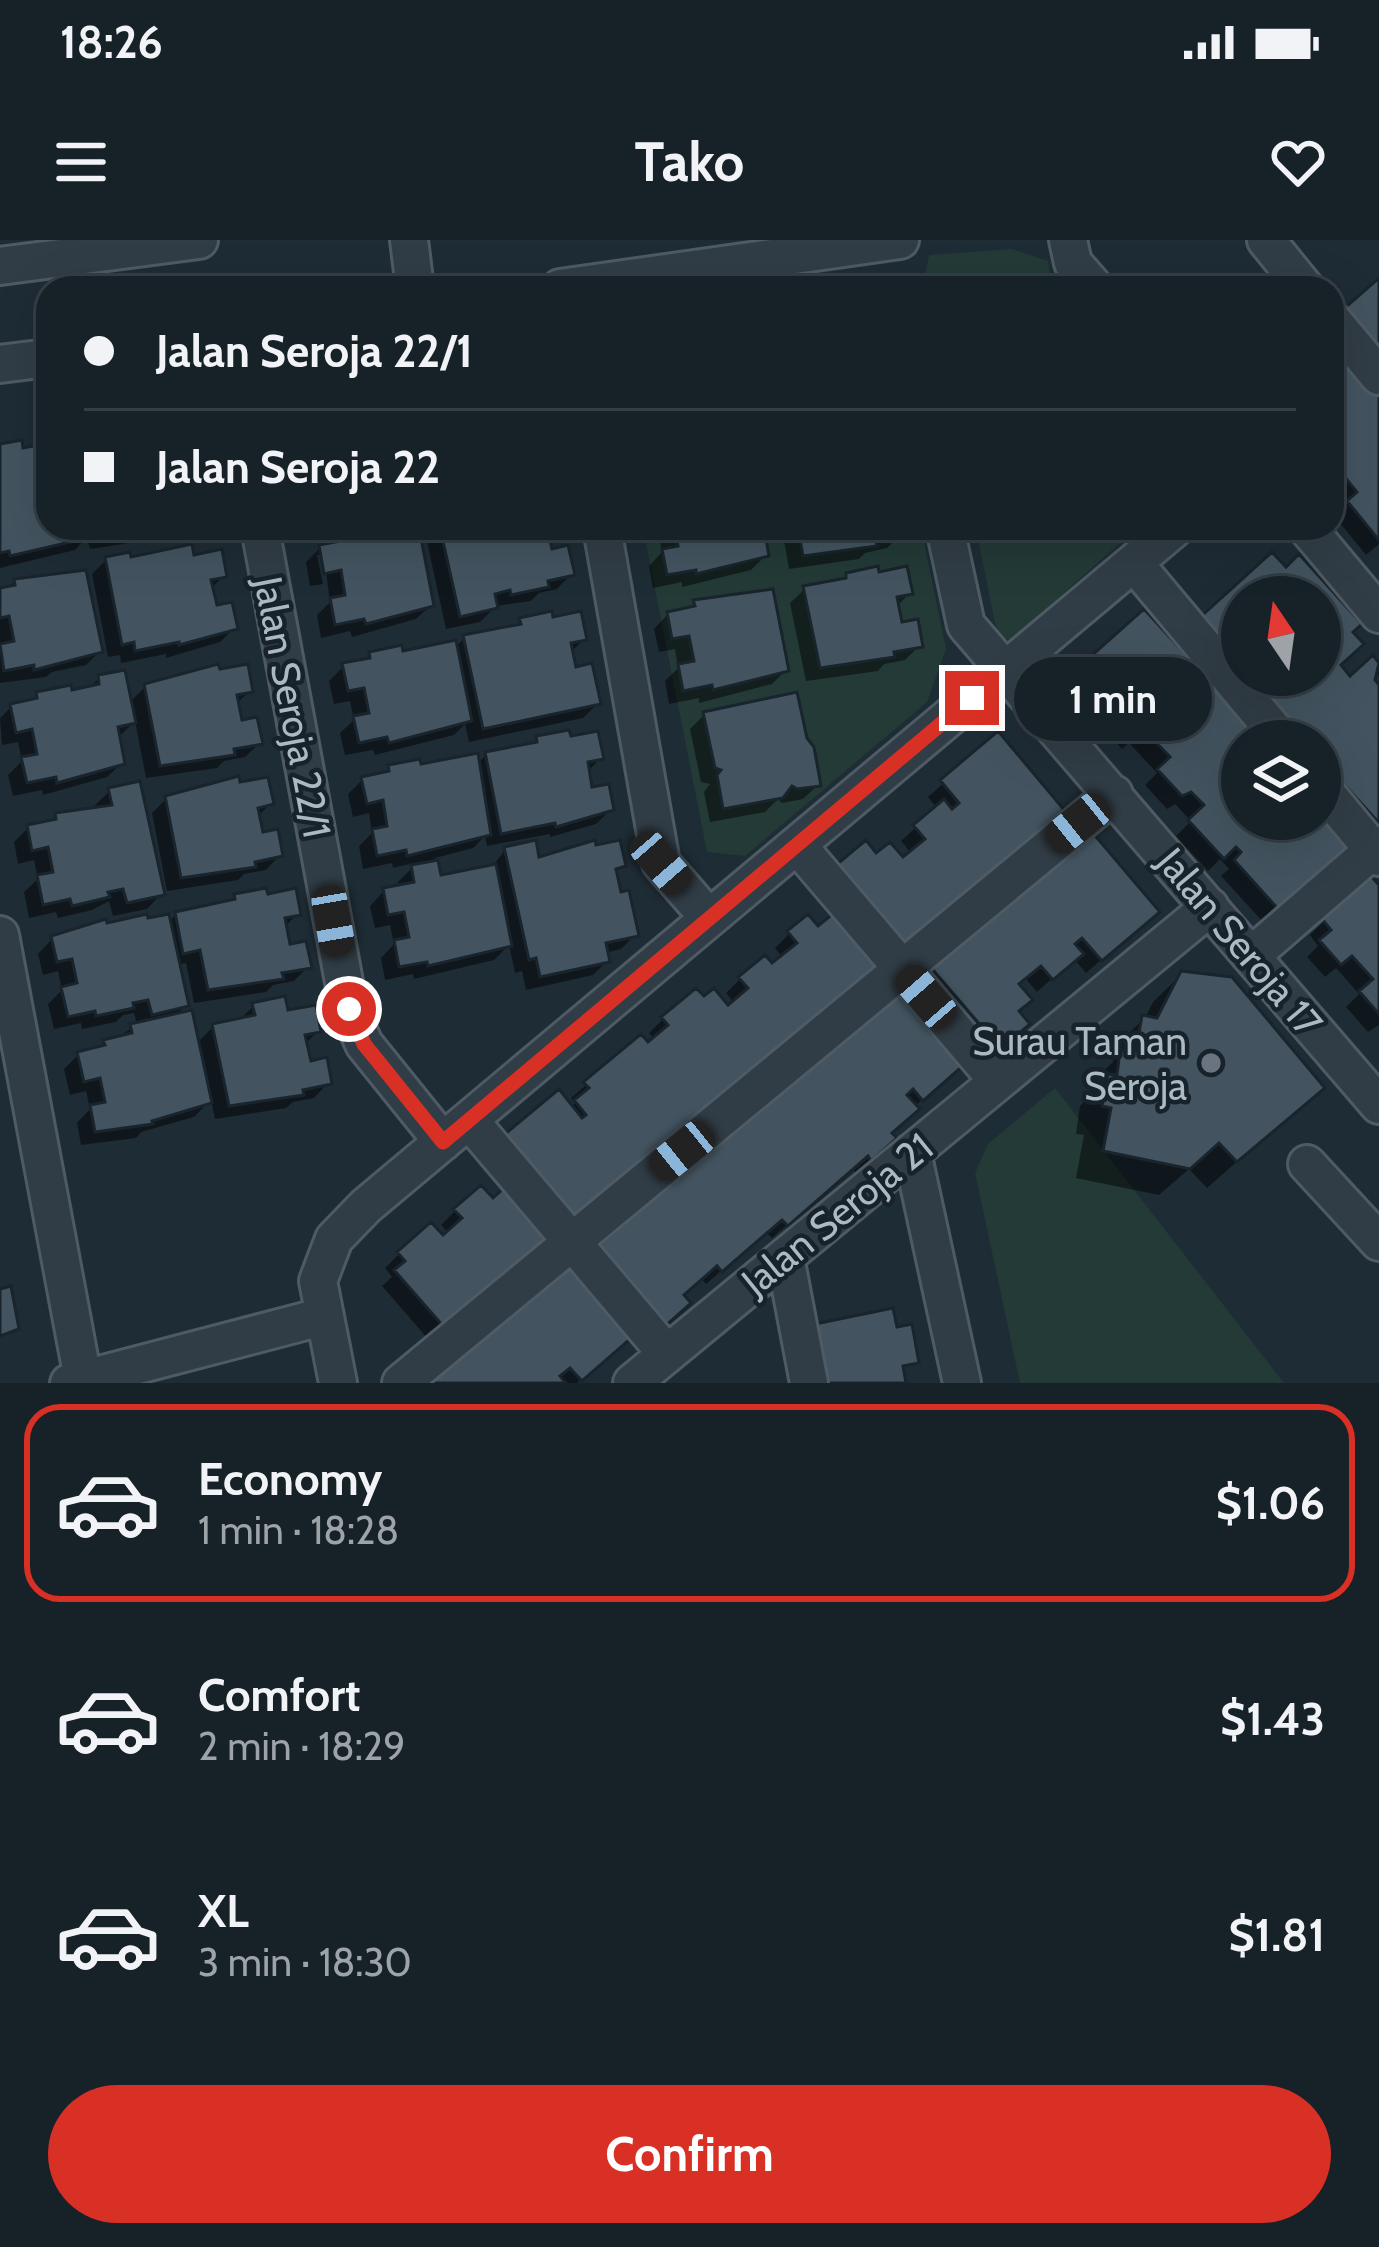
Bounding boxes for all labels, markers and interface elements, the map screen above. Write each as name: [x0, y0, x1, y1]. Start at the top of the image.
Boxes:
text: 18:26: [60, 15, 163, 69]
icon: menu: [48, 129, 114, 195]
text: Tako: [635, 129, 744, 195]
icon: heart: [1265, 129, 1331, 195]
text: Jalan Seroja 22/1: [156, 324, 473, 378]
text: Jalan Seroja 22: [156, 440, 440, 494]
street label: Jalan Seroja 22/1: [244, 572, 342, 842]
north arrow: [1221, 576, 1341, 696]
map controls: [1221, 576, 1341, 840]
callout: 1 min: [1014, 656, 1212, 740]
route end: [945, 671, 999, 725]
text: 1 min: [1069, 675, 1157, 723]
button: layers: [1221, 720, 1341, 840]
car: [1039, 786, 1117, 860]
car: [624, 824, 698, 902]
street label: Jalan Seroja 17: [1147, 837, 1333, 1046]
car: [309, 882, 357, 960]
car: [889, 958, 963, 1036]
route start: [322, 982, 376, 1036]
place label: Surau Taman Seroja: [972, 1017, 1187, 1110]
marker: Surau Taman Seroja: [1198, 1050, 1224, 1076]
car: [643, 1114, 721, 1188]
street label: Jalan Seroja 21: [731, 1122, 942, 1306]
icon: car: [54, 1449, 162, 1557]
text: Economy: [198, 1452, 382, 1506]
text: $1.06: [1216, 1476, 1325, 1530]
text: 1 min · 18:28: [198, 1506, 399, 1554]
icon: car: [54, 1665, 162, 1773]
text: Comfort: [198, 1668, 361, 1722]
text: $1.43: [1220, 1692, 1325, 1746]
text: 2 min · 18:29: [198, 1722, 405, 1770]
icon: car: [54, 1881, 162, 1989]
text: XL: [198, 1884, 249, 1938]
text: $1.81: [1229, 1908, 1325, 1962]
text: 3 min · 18:30: [198, 1938, 412, 1986]
button: Confirm: [48, 2085, 1331, 2223]

